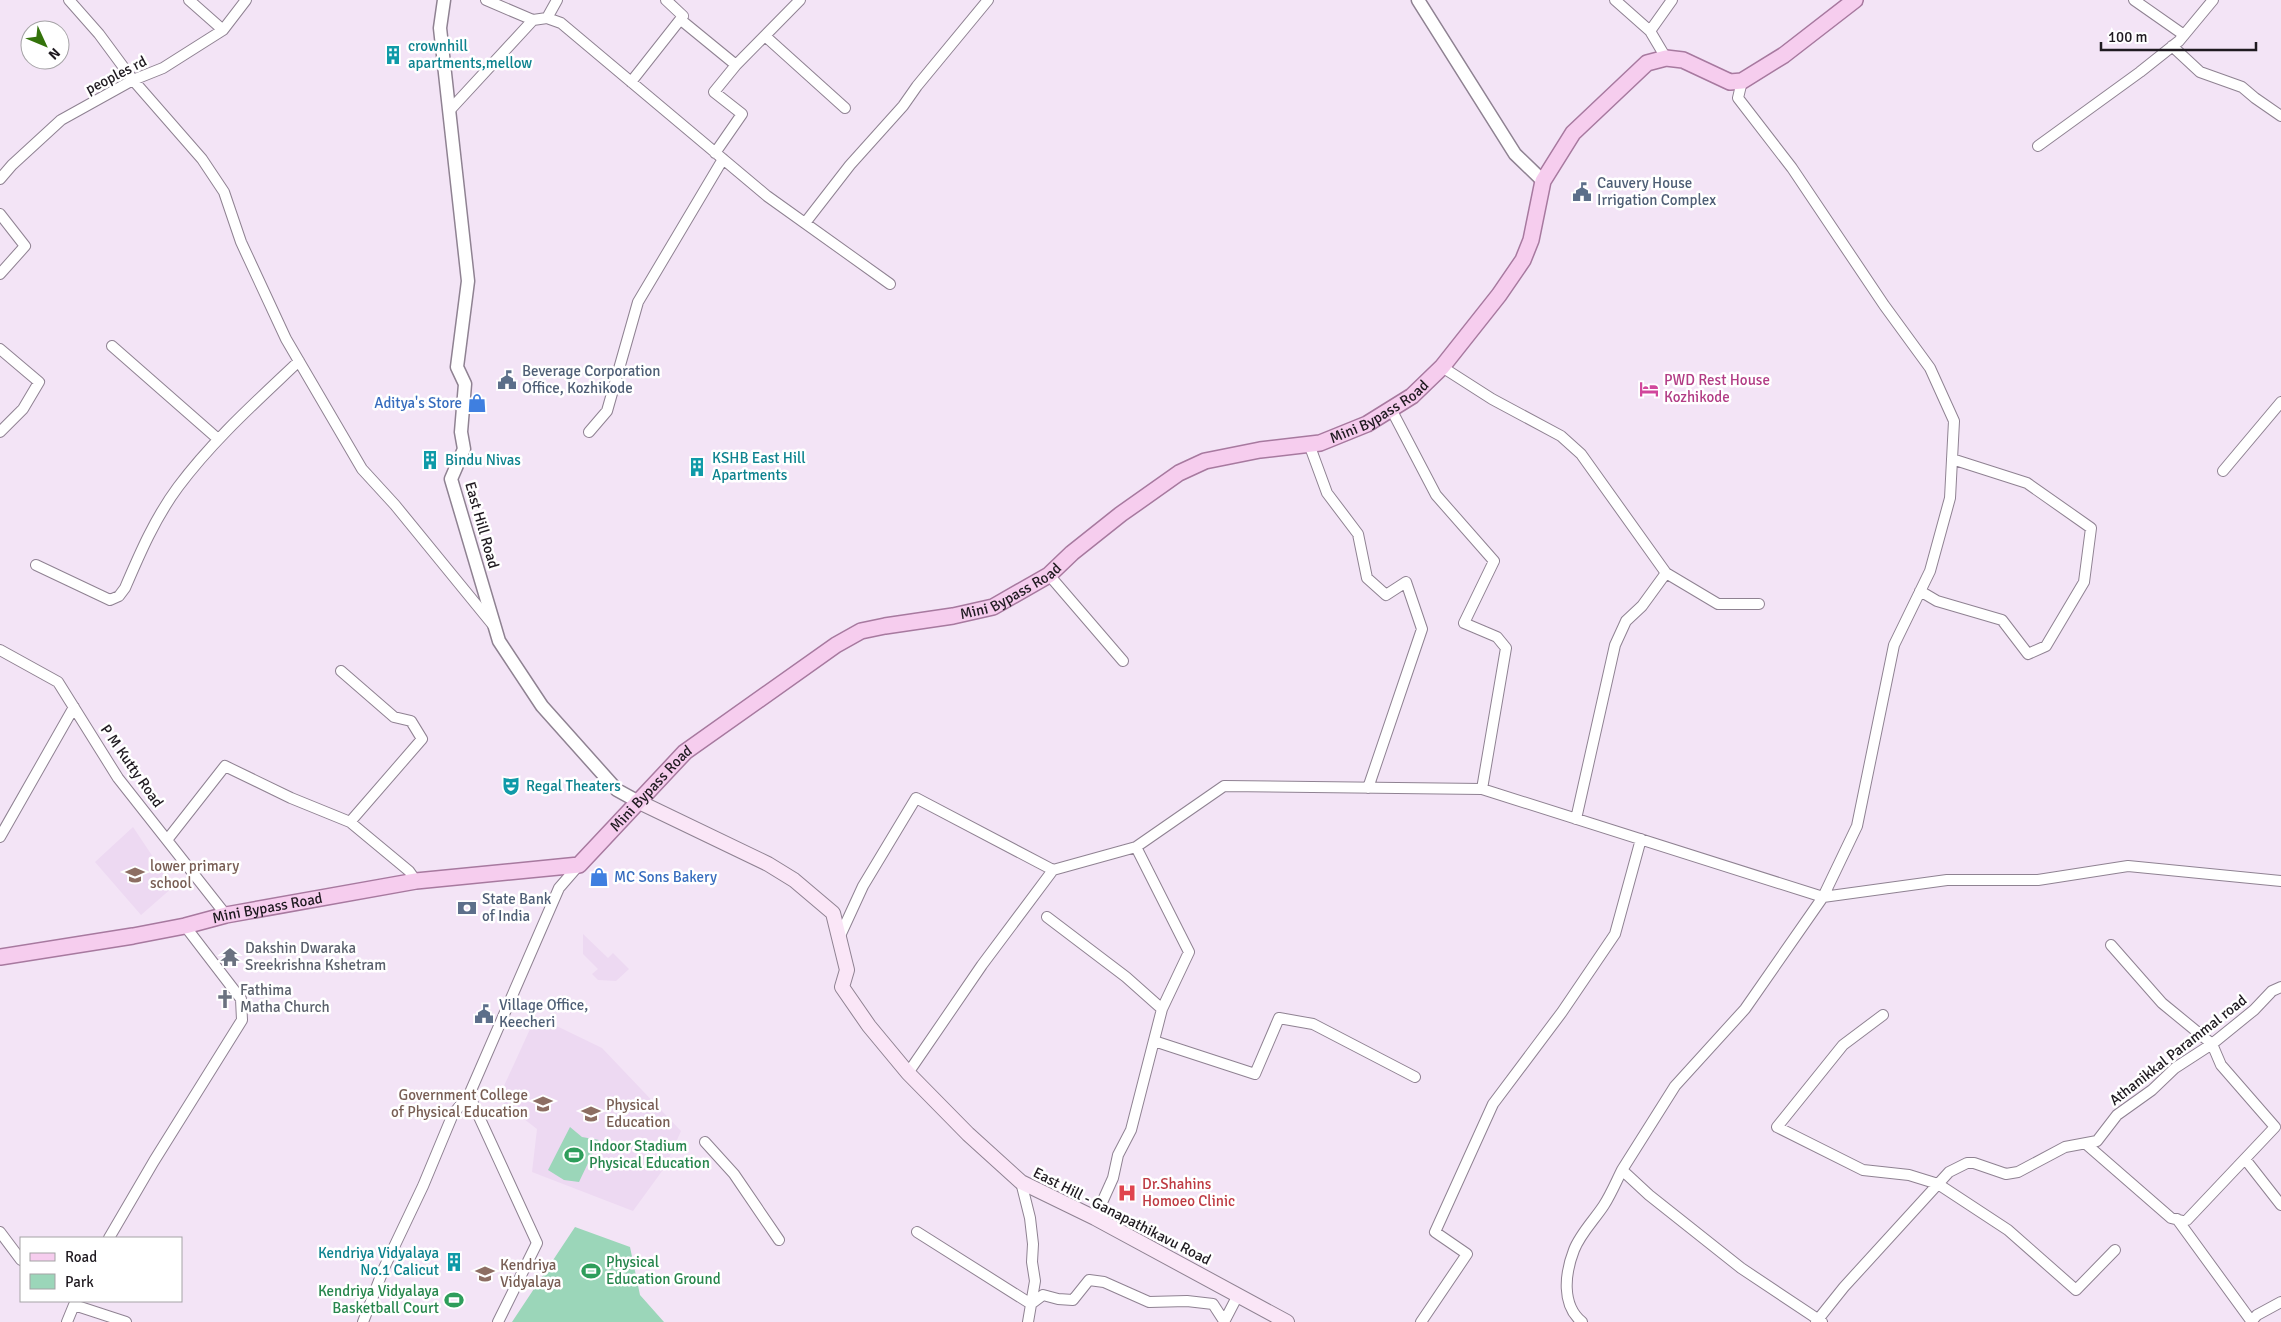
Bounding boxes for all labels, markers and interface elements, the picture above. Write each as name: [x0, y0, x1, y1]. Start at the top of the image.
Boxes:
north arrow: [20, 20, 70, 70]
scale bar: [2101, 20, 2256, 52]
text: 100 m: [2108, 28, 2148, 46]
place label: crownhill apartments,mellow: [408, 37, 532, 72]
text: N: [44, 44, 63, 63]
building icon: crownhill apartments,mellow: [382, 44, 404, 66]
street label: peoples rd: [82, 52, 150, 98]
place label: Cauvery House Irrigation Complex: [1597, 174, 1716, 209]
public building icon: Cauvery House Irrigation Complex: [1571, 181, 1593, 203]
place label: Beverage Corporation Office, Kozhikode: [522, 362, 661, 397]
public building icon: Beverage Corporation Office, Kozhikode: [496, 369, 518, 391]
place label: PWD Rest House Kozhikode: [1664, 371, 1770, 406]
street label: Mini Bypass Road: [1327, 376, 1432, 447]
hotel icon: PWD Rest House Kozhikode: [1638, 378, 1660, 400]
shop icon: Aditya's Store: [466, 392, 488, 414]
place label: Aditya's Store: [374, 394, 462, 412]
building icon: Bindu Nivas: [419, 449, 441, 471]
place label: KSHB East Hill Apartments: [712, 449, 806, 484]
place label: Bindu Nivas: [445, 451, 521, 469]
building icon: KSHB East Hill Apartments: [686, 456, 708, 478]
street label: East Hill Road: [461, 480, 503, 570]
street label: Mini Bypass Road: [958, 559, 1065, 623]
street label: P M Kutty Road: [97, 721, 167, 811]
street label: Mini Bypass Road: [606, 741, 695, 835]
theatre icon: Regal Theaters: [500, 775, 522, 797]
place label: Regal Theaters: [526, 777, 621, 795]
place label: lower primary school: [150, 857, 239, 892]
school or university icon: lower primary school: [124, 864, 146, 886]
shop icon: MC Sons Bakery: [588, 866, 610, 888]
place label: MC Sons Bakery: [614, 868, 717, 886]
street label: Mini Bypass Road: [210, 889, 324, 927]
place label: State Bank of India: [482, 890, 552, 925]
bank icon: State Bank of India: [456, 897, 478, 919]
place label: Dakshin Dwaraka Sreekrishna Kshetram: [245, 939, 386, 974]
temple icon: Dakshin Dwaraka Sreekrishna Kshetram: [219, 946, 241, 968]
place label: Fathima Matha Church: [240, 981, 330, 1016]
church icon: Fathima Matha Church: [214, 988, 236, 1010]
street label: Athanikkal Parammal road: [2106, 991, 2250, 1109]
place label: Village Office, Keecheri: [499, 996, 588, 1031]
public building icon: Village Office, Keecheri: [473, 1003, 495, 1025]
place label: Government College of Physical Education: [391, 1086, 528, 1121]
school or university icon: Government College of Physical Education: [532, 1093, 554, 1115]
place label: Physical Education: [606, 1096, 670, 1131]
school or university icon: Physical Education: [580, 1103, 602, 1125]
place label: Indoor Stadium Physical Education: [589, 1137, 710, 1172]
sports icon: Indoor Stadium Physical Education: [563, 1144, 585, 1166]
street label: East Hill - Ganapathikavu Road: [1030, 1163, 1214, 1269]
place label: Dr.Shahins Homoeo Clinic: [1142, 1175, 1235, 1210]
hospital icon: Dr.Shahins Homoeo Clinic: [1116, 1182, 1138, 1204]
legend: [20, 1237, 182, 1302]
place label: Kendriya Vidyalaya No.1 Calicut: [318, 1244, 439, 1279]
text: Road: [65, 1248, 97, 1266]
building icon: Kendriya Vidyalaya No.1 Calicut: [443, 1251, 465, 1273]
place label: Physical Education Ground: [606, 1253, 721, 1288]
place label: Kendriya Vidyalaya: [500, 1256, 561, 1291]
sports icon: Physical Education Ground: [580, 1260, 602, 1282]
school or university icon: Kendriya Vidyalaya: [474, 1263, 496, 1285]
text: Park: [65, 1273, 94, 1291]
place label: Kendriya Vidyalaya Basketball Court: [318, 1282, 439, 1317]
sports icon: Kendriya Vidyalaya Basketball Court: [443, 1289, 465, 1311]

